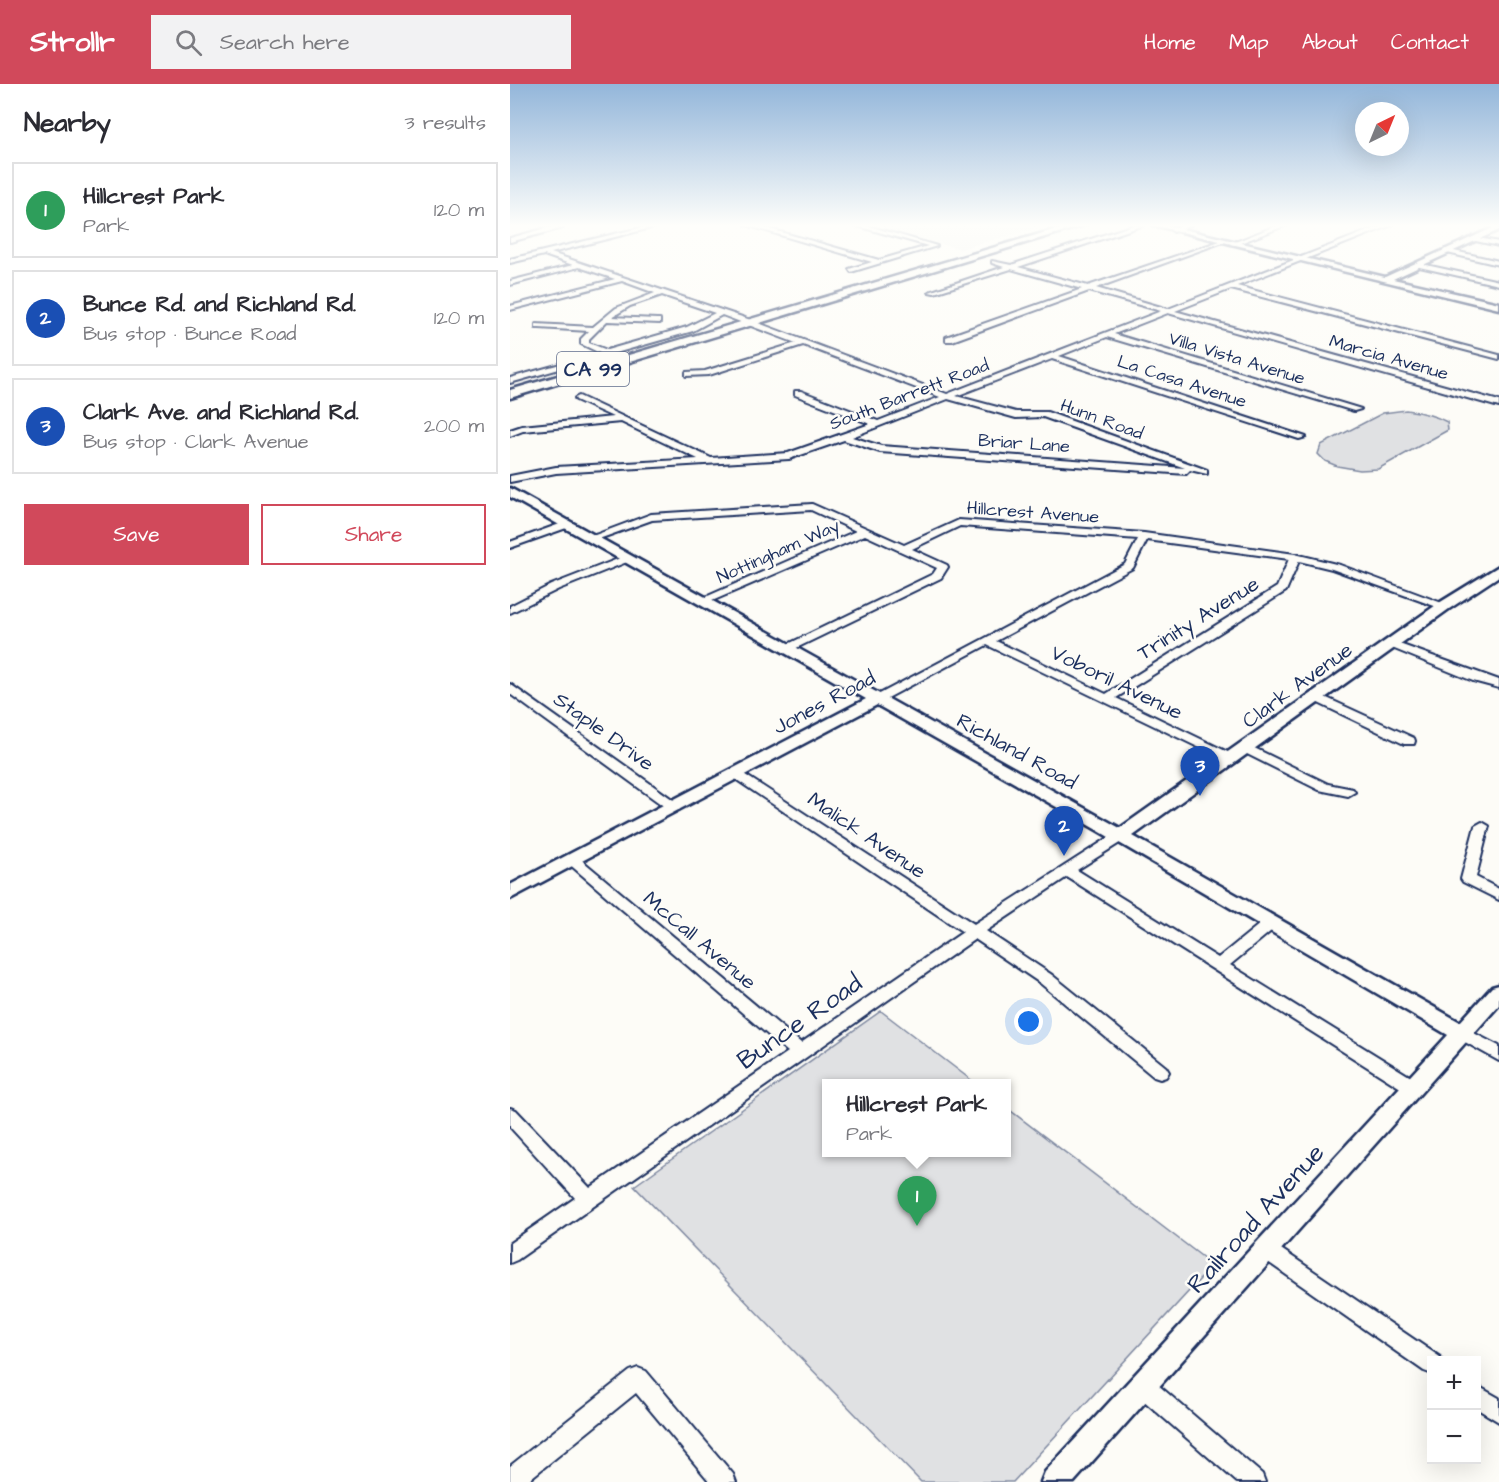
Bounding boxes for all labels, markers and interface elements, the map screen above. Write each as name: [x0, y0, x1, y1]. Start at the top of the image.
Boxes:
search box: [151, 15, 571, 69]
text: Strollr: [30, 23, 115, 62]
icon: search: [172, 26, 205, 59]
text: Search here: [220, 27, 350, 58]
text: Home: [1144, 28, 1196, 57]
text: Map: [1229, 28, 1269, 57]
text: About: [1302, 28, 1358, 57]
text: Contact: [1391, 28, 1469, 57]
north arrow: [1355, 102, 1409, 156]
text: Nearby: [24, 105, 111, 141]
text: 3 results: [404, 109, 486, 137]
text: Hillcrest Park: [83, 181, 224, 212]
text: 1: [44, 196, 47, 224]
text: 120 m: [434, 196, 484, 224]
text: Park: [83, 212, 129, 240]
text: Bunce Rd. and Richland Rd.: [83, 289, 356, 320]
text: 2: [40, 304, 51, 332]
text: 120 m: [434, 304, 484, 332]
text: Bus stop · Bunce Road: [83, 320, 297, 348]
street label: Villa Vista Avenue: [1166, 326, 1308, 391]
street label: Marcia Avenue: [1326, 329, 1452, 387]
street label: La Casa Avenue: [1114, 349, 1250, 414]
road number: CA 99: [557, 352, 629, 386]
street label: South Barrett Road: [826, 353, 992, 436]
street label: Hunn Road: [1057, 393, 1147, 446]
text: Clark Ave. and Richland Rd.: [83, 397, 359, 428]
text: 3: [40, 412, 51, 440]
text: 200 m: [424, 412, 484, 440]
text: Bus stop · Clark Avenue: [83, 428, 309, 456]
street label: Briar Lane: [977, 428, 1071, 459]
street label: Hillcrest Avenue: [966, 495, 1100, 530]
button: Save: [24, 504, 249, 565]
button: Share: [261, 504, 486, 565]
street label: Nottingham Way: [713, 513, 844, 591]
street label: Trinity Avenue: [1132, 570, 1266, 669]
street label: Clark Avenue: [1236, 635, 1358, 735]
street label: Voboril Avenue: [1046, 638, 1188, 727]
street label: Jones Road: [768, 663, 881, 742]
street label: Staple Drive: [547, 685, 660, 779]
street label: Richland Road: [951, 706, 1082, 797]
pin: 3: [1180, 746, 1220, 796]
street label: Malick Avenue: [802, 785, 932, 886]
pin: 2: [1044, 806, 1084, 856]
street label: McCall Avenue: [637, 884, 762, 996]
street label: Bunce Road: [730, 965, 869, 1078]
your location: [1014, 1007, 1043, 1036]
popup: [822, 1079, 1011, 1157]
text: Hillcrest Park: [846, 1089, 987, 1120]
text: Park: [846, 1120, 892, 1148]
street label: Railroad Avenue: [1179, 1136, 1333, 1301]
pin: 1: [898, 1176, 936, 1226]
map controls: [1427, 1356, 1481, 1464]
button: +: [1427, 1356, 1481, 1410]
button: −: [1427, 1410, 1481, 1464]

